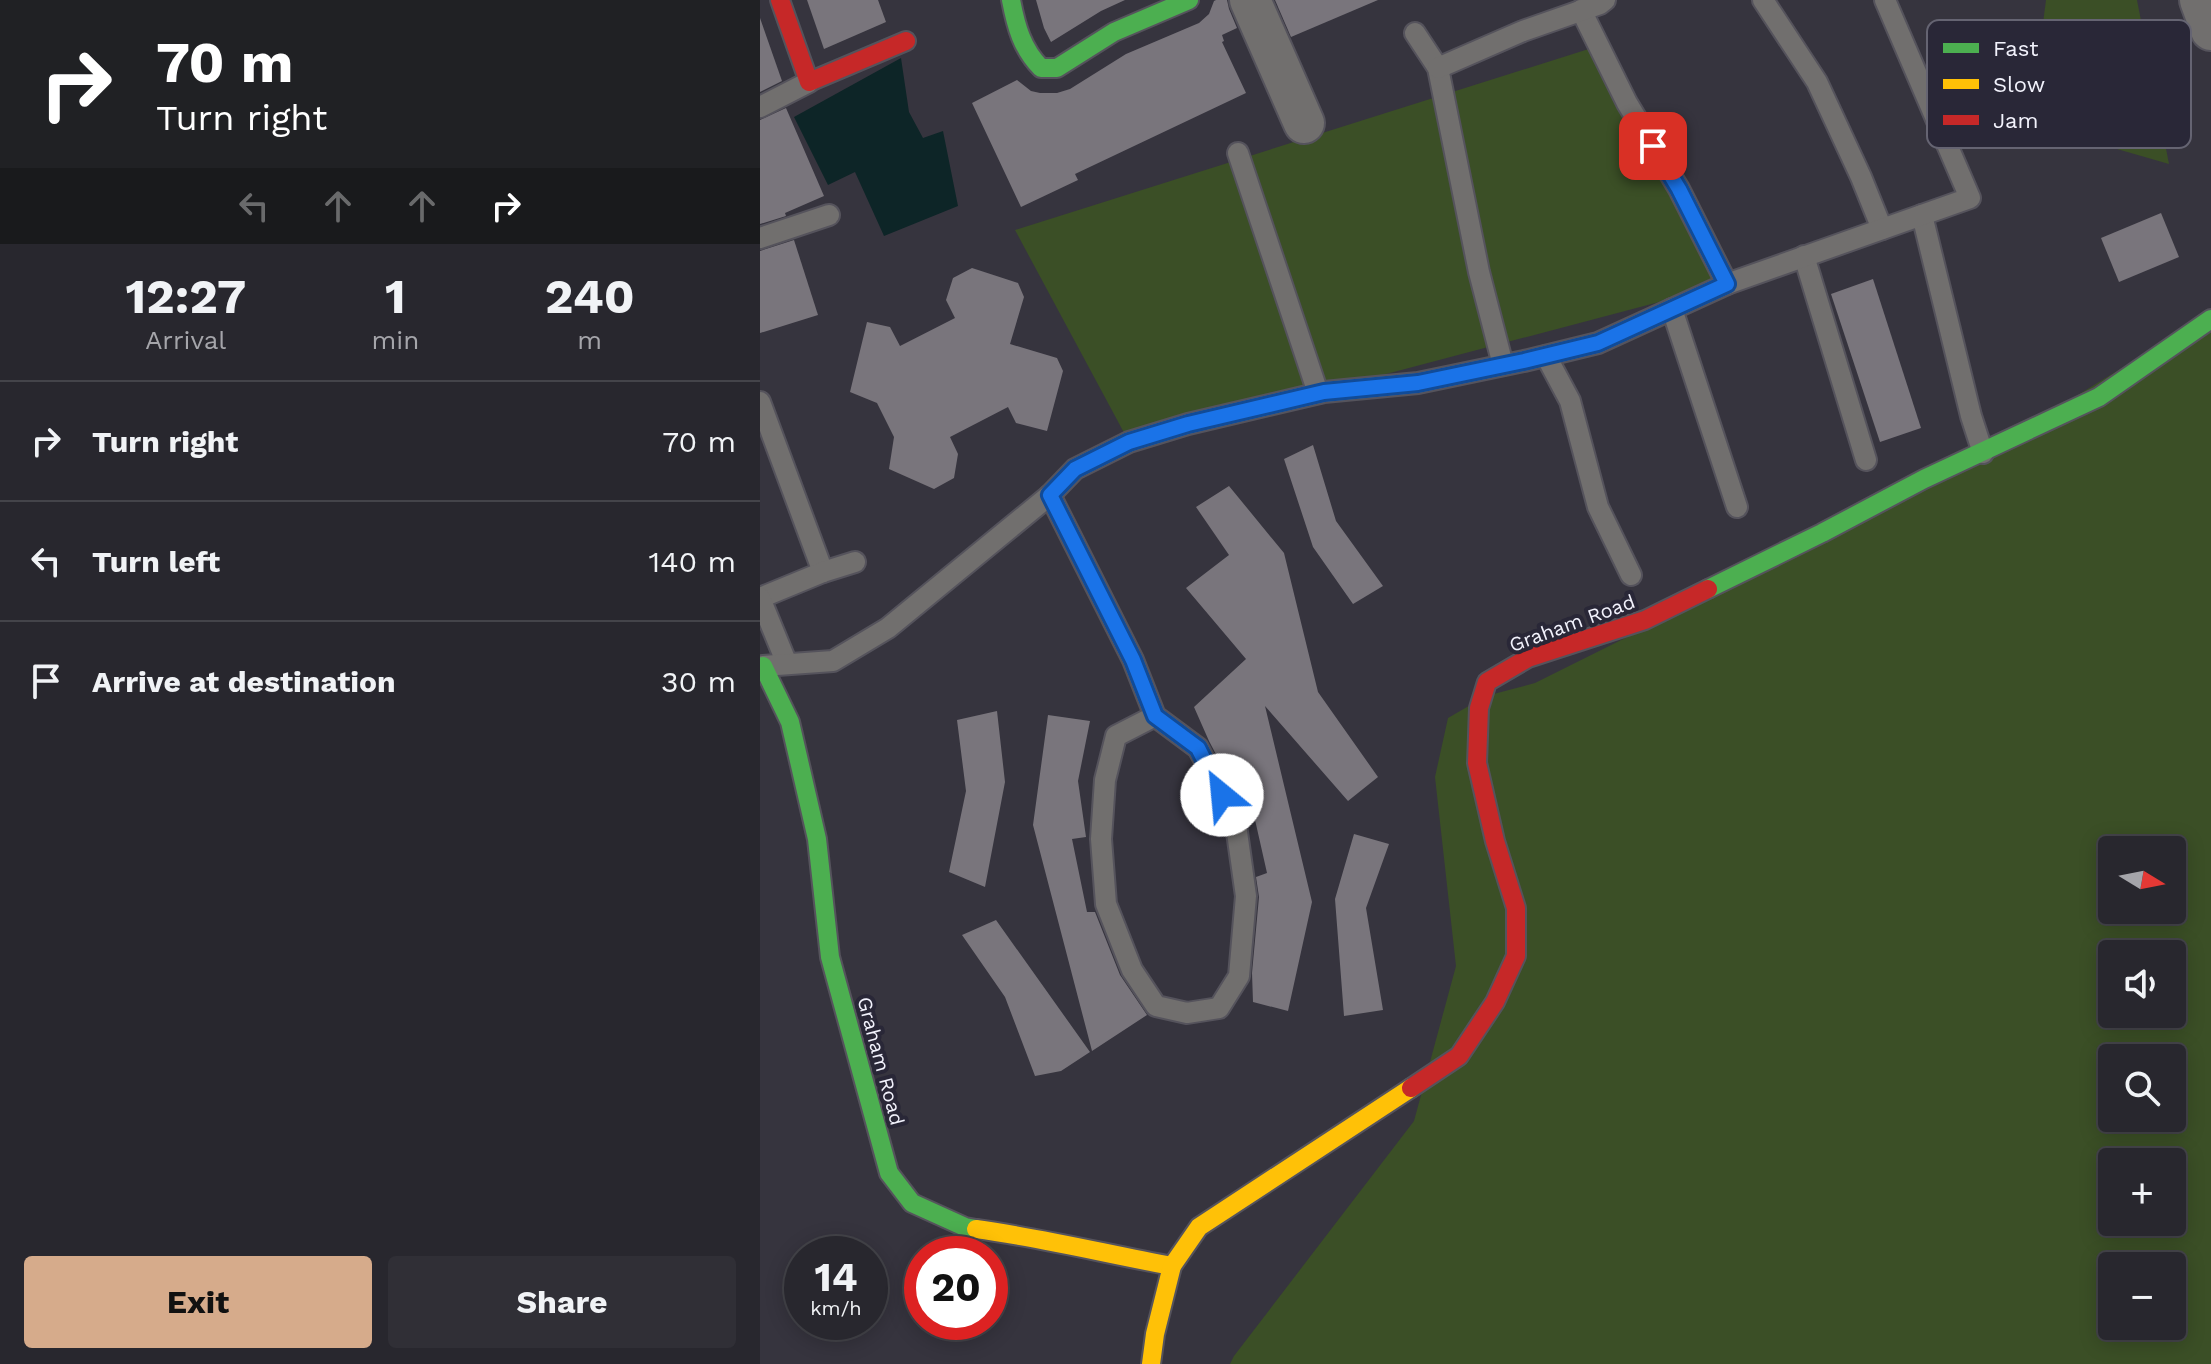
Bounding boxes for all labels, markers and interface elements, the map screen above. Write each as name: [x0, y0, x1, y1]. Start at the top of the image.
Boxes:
legend: [1927, 20, 2191, 148]
text: 70 m: [156, 30, 293, 96]
icon: right: [24, 32, 128, 136]
text: Fast: [1993, 36, 2039, 61]
text: Slow: [1993, 72, 2045, 97]
text: Turn right: [156, 97, 327, 139]
text: Jam: [1993, 108, 2038, 133]
pin: [1619, 112, 1687, 180]
icon: arrive: [1631, 124, 1675, 168]
icon: left: [232, 184, 276, 228]
icon: ahead: [316, 184, 360, 228]
icon: ahead: [400, 184, 444, 228]
icon: right: [484, 184, 528, 228]
text: 12:27: [125, 268, 246, 325]
text: 1: [385, 268, 406, 325]
text: 240: [545, 268, 635, 325]
text: Arrival: [145, 325, 226, 355]
text: min: [371, 325, 419, 355]
text: m: [577, 325, 602, 355]
icon: right: [24, 419, 68, 463]
text: Turn right: [92, 424, 238, 459]
text: 70 m: [662, 424, 736, 459]
icon: left: [24, 539, 68, 583]
text: Turn left: [92, 544, 220, 579]
text: 140 m: [648, 544, 736, 579]
street label: Graham Road: [1506, 589, 1638, 657]
icon: arrive: [24, 659, 68, 703]
text: Arrive at destination: [92, 664, 396, 699]
text: 30 m: [661, 664, 736, 699]
position arrow: [1180, 753, 1264, 837]
north arrow: [2098, 836, 2186, 924]
map controls: [2098, 836, 2186, 1340]
button: sound: [2098, 940, 2186, 1028]
street label: Graham Road: [852, 994, 910, 1128]
button: search: [2098, 1044, 2186, 1132]
button: +: [2098, 1148, 2186, 1236]
speed limit sign: 20: [904, 1236, 1008, 1340]
button: −: [2098, 1252, 2186, 1340]
text: 14: [814, 1254, 858, 1301]
button: Exit: [24, 1256, 372, 1348]
button: Share: [388, 1256, 736, 1348]
text: km/h: [810, 1296, 862, 1320]

